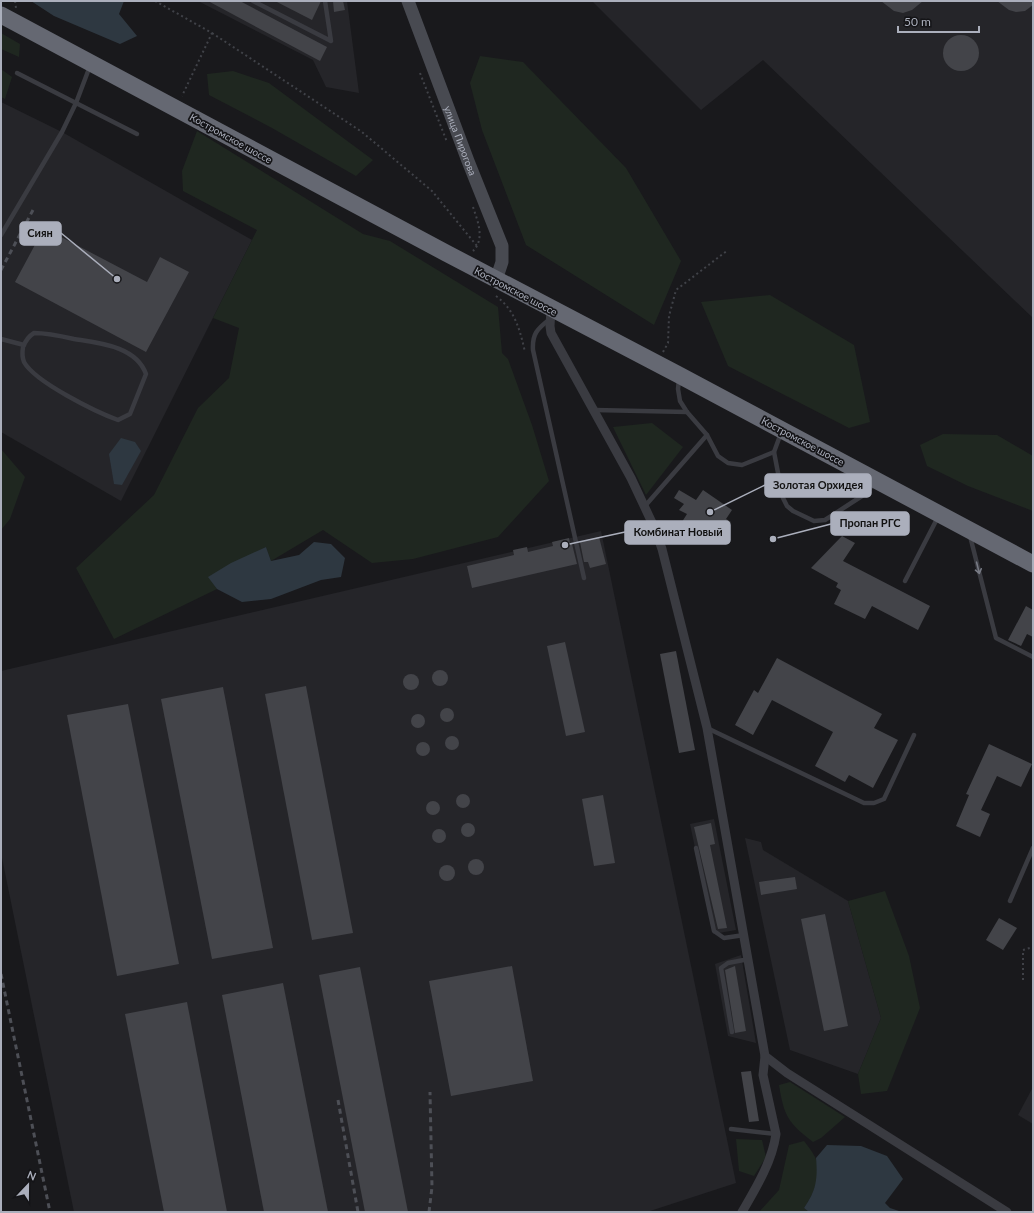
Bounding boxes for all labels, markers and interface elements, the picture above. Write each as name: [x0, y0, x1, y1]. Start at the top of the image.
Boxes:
scale bar: [898, 8, 979, 34]
text: 50 m: [904, 14, 931, 29]
street label: улица Пирогова: [442, 104, 479, 177]
street label: Костромское шоссе: [188, 110, 274, 166]
callout: Сиян: [20, 222, 61, 245]
text: Сиян: [27, 226, 53, 239]
street label: Костромское шоссе: [473, 264, 559, 318]
street label: Костромское шоссе: [760, 414, 846, 468]
callout: Золотая Орхидея: [765, 474, 871, 497]
text: Золотая Орхидея: [773, 478, 863, 491]
callout: Пропан РГС: [831, 512, 909, 535]
text: Пропан РГС: [839, 516, 901, 529]
callout: Комбинат Новый: [625, 521, 730, 544]
text: Комбинат Новый: [633, 525, 723, 538]
one-way arrow: [974, 561, 982, 574]
north arrow: [8, 1165, 48, 1205]
text: N: [26, 1168, 38, 1183]

